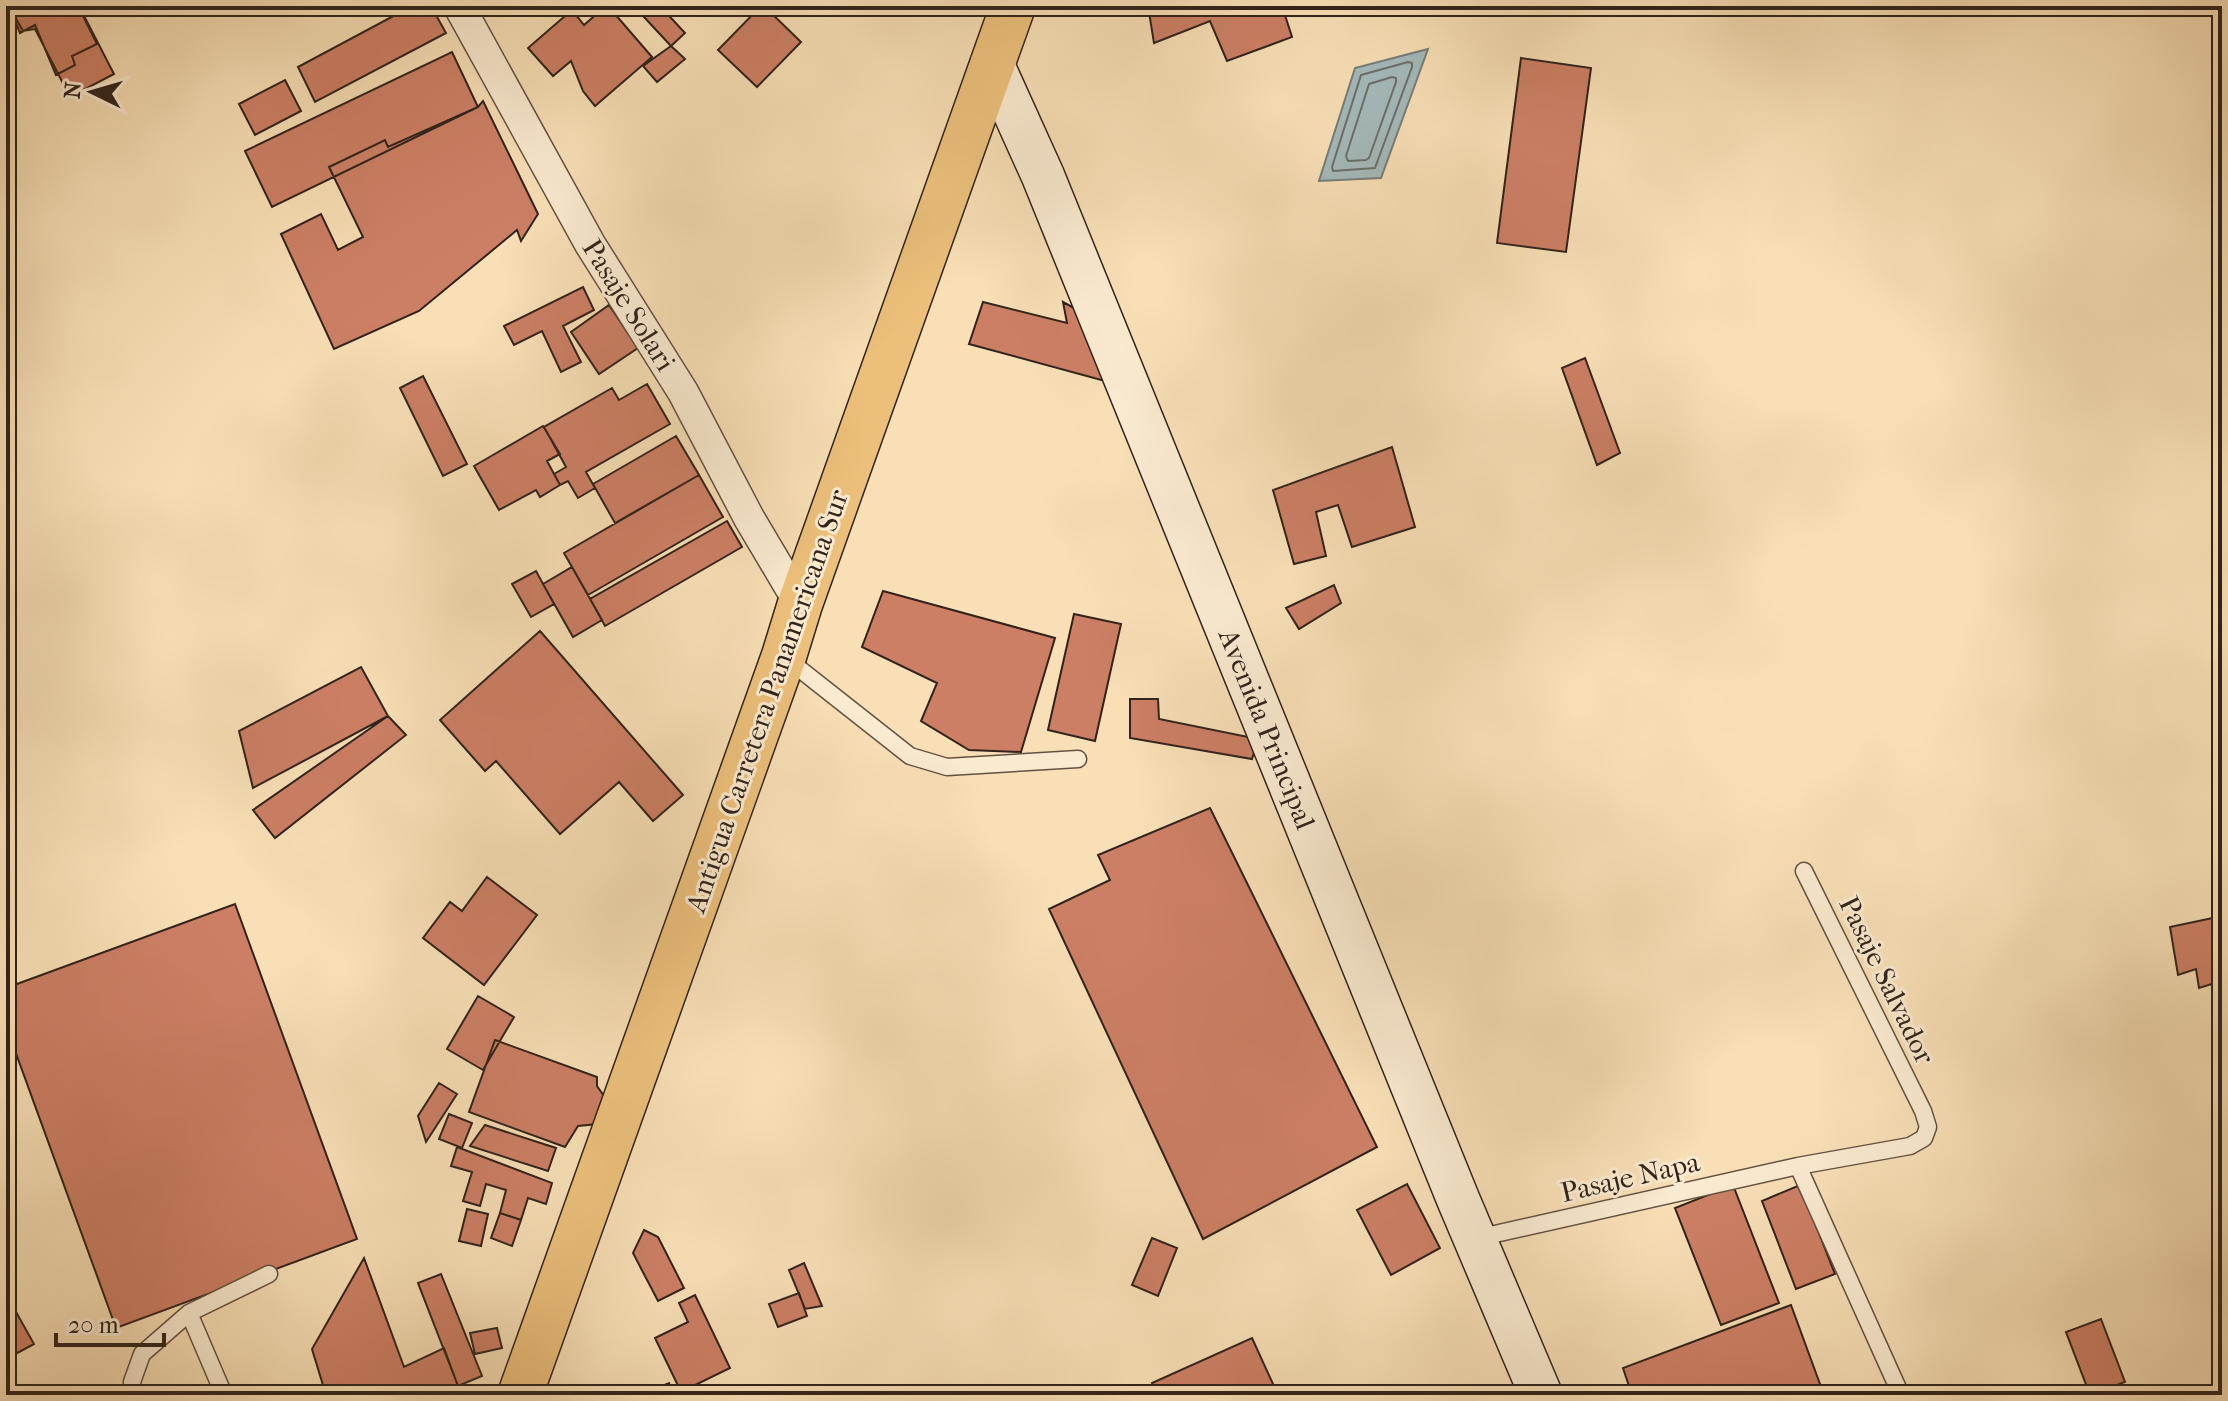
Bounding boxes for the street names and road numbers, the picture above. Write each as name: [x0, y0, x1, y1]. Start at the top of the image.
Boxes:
street label: Pasaje Solari: [575, 233, 683, 377]
street label: Antigua Carretera Panamericana Sur: [679, 485, 855, 918]
street label: Avenida Principal: [1211, 623, 1322, 834]
street label: Pasaje Salvador: [1832, 891, 1942, 1069]
street label: Pasaje Napa: [1557, 1145, 1704, 1209]

